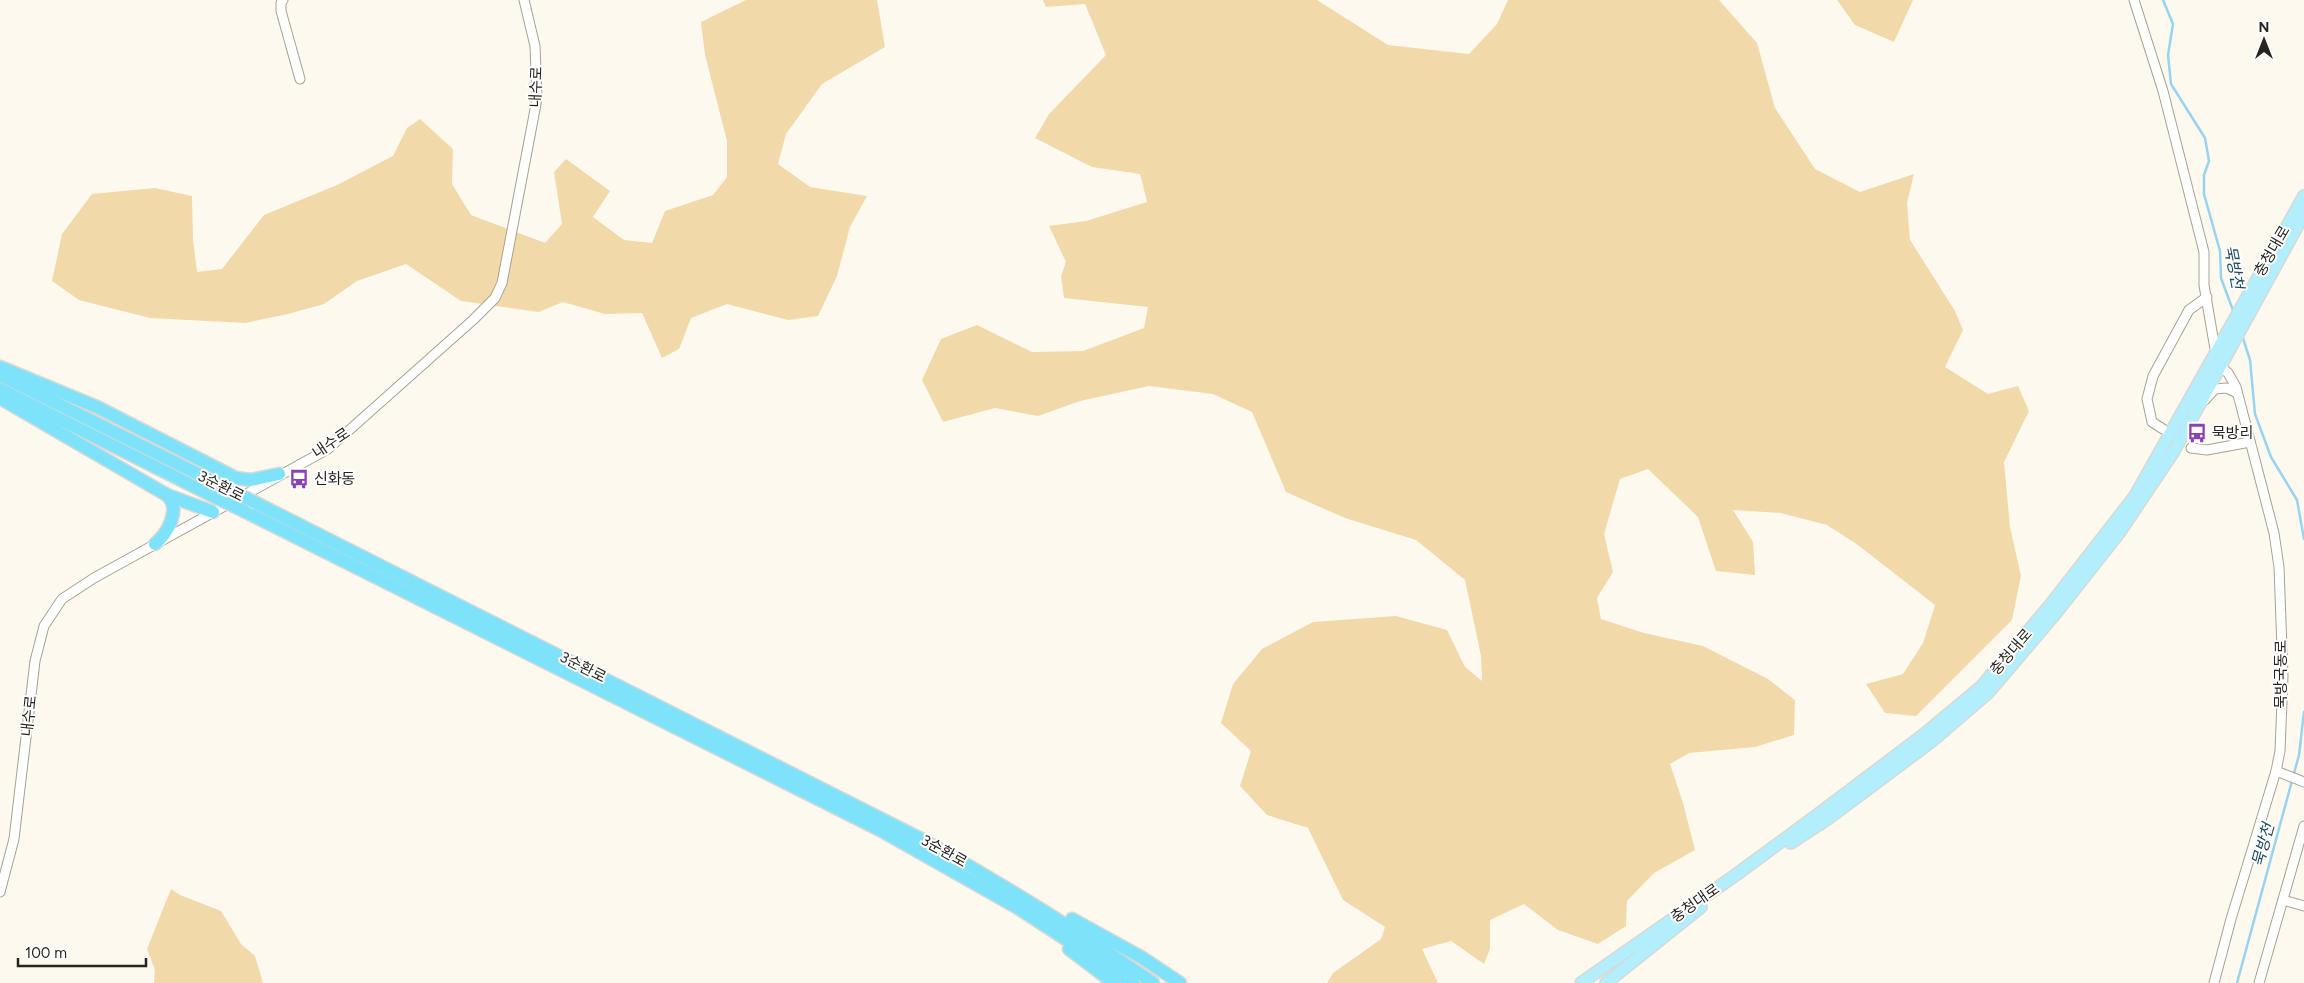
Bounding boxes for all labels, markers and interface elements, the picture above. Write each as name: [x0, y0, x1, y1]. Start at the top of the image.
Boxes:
north arrow: [2239, 15, 2289, 65]
text: N: [2259, 19, 2269, 36]
street label: 내수로: [526, 66, 546, 108]
street label: 충청대로: [2250, 223, 2294, 279]
water label: 묵방천: [2220, 244, 2248, 293]
bus stop icon: 묵방리: [2186, 422, 2208, 444]
street label: 내수로: [309, 424, 353, 462]
place label: 묵방리: [2212, 424, 2253, 442]
street label: 3순환로: [195, 467, 247, 505]
bus stop icon: 신화동: [288, 468, 310, 490]
place label: 신화동: [314, 470, 355, 488]
street label: 충청대로: [1986, 625, 2036, 679]
street label: 묵방국동로: [2272, 639, 2290, 709]
street label: 3순환로: [557, 648, 609, 686]
street label: 내수로: [18, 694, 40, 738]
water label: 묵방천: [2248, 819, 2278, 869]
street label: 3순환로: [918, 831, 970, 871]
street label: 충청대로: [1667, 880, 1723, 926]
scale bar: [18, 936, 145, 968]
text: 100 m: [25, 944, 67, 962]

